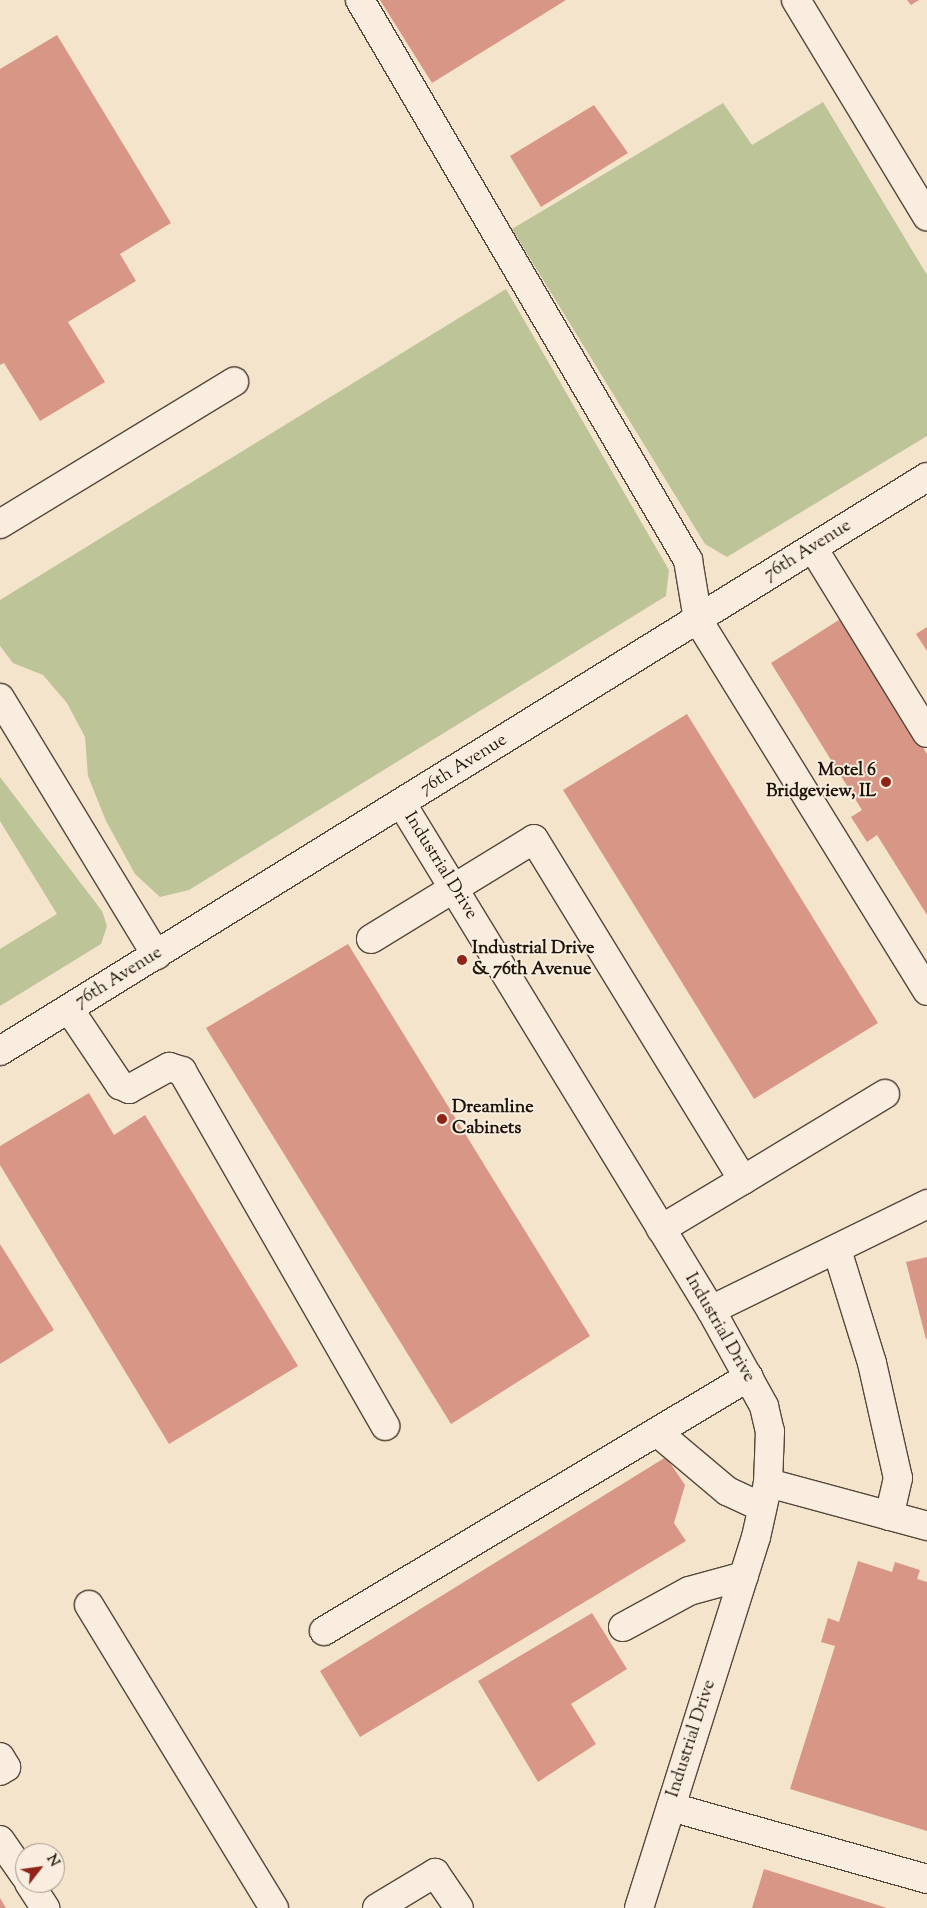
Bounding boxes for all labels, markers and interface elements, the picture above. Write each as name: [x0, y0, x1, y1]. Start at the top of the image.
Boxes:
street label: 76th Avenue: [760, 516, 856, 586]
street label: 76th Avenue: [416, 730, 512, 800]
place label: Motel 6 Bridgeview, IL: [766, 761, 876, 804]
marker: Motel 6 Bridgeview, IL: [880, 776, 892, 788]
street label: Industrial Drive: [398, 808, 482, 924]
place label: Industrial Drive & 76th Avenue: [472, 939, 594, 982]
street label: 76th Avenue: [71, 943, 167, 1013]
marker: Industrial Drive & 76th Avenue: [456, 954, 468, 966]
place label: Dreamline Cabinets: [452, 1098, 534, 1140]
marker: Dreamline Cabinets: [436, 1113, 448, 1125]
street label: Industrial Drive: [679, 1270, 759, 1386]
street label: Industrial Drive: [663, 1678, 721, 1800]
north arrow: [15, 1843, 65, 1893]
text: N: [41, 1851, 64, 1871]

